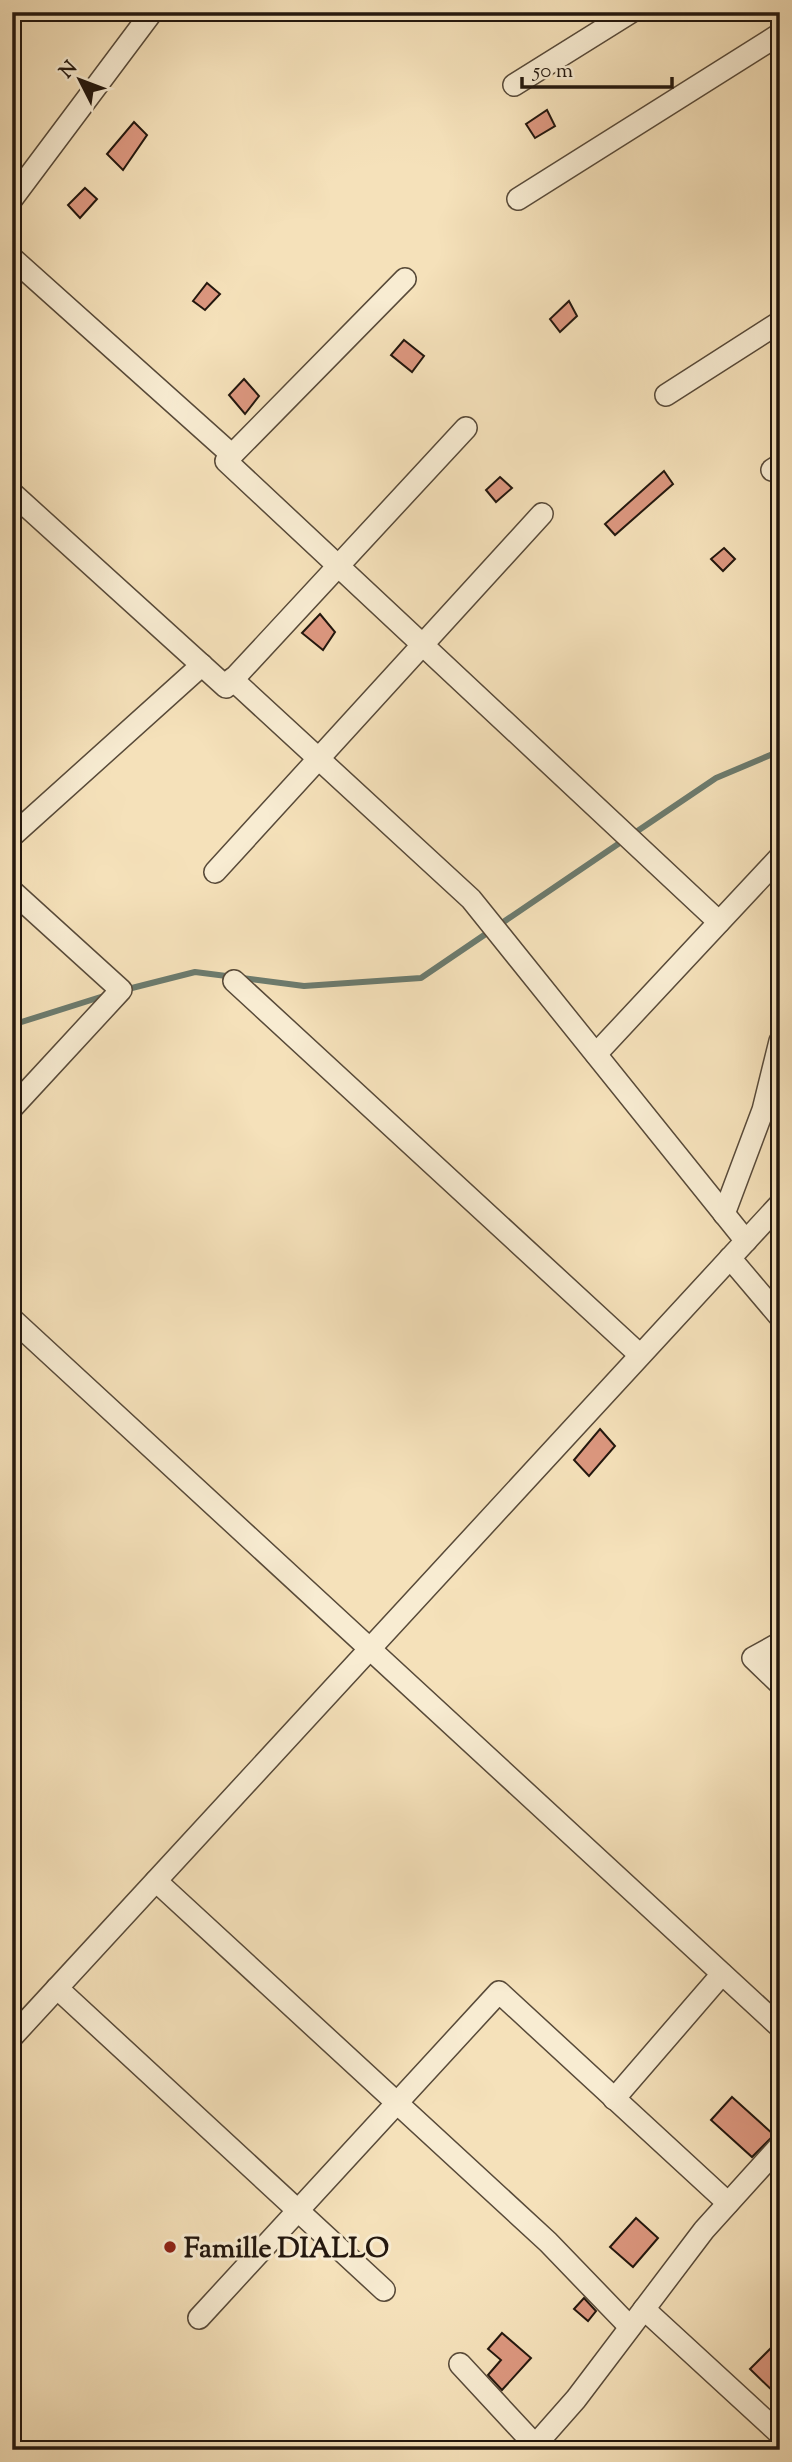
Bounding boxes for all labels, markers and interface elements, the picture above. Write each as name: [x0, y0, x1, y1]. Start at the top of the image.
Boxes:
north arrow: [46, 46, 116, 116]
scale bar: [522, 46, 673, 90]
text: N: [54, 56, 84, 85]
text: 50 m: [532, 57, 573, 87]
place label: Famille DIALLO: [184, 2230, 389, 2270]
marker: Famille DIALLO: [162, 2239, 178, 2255]

